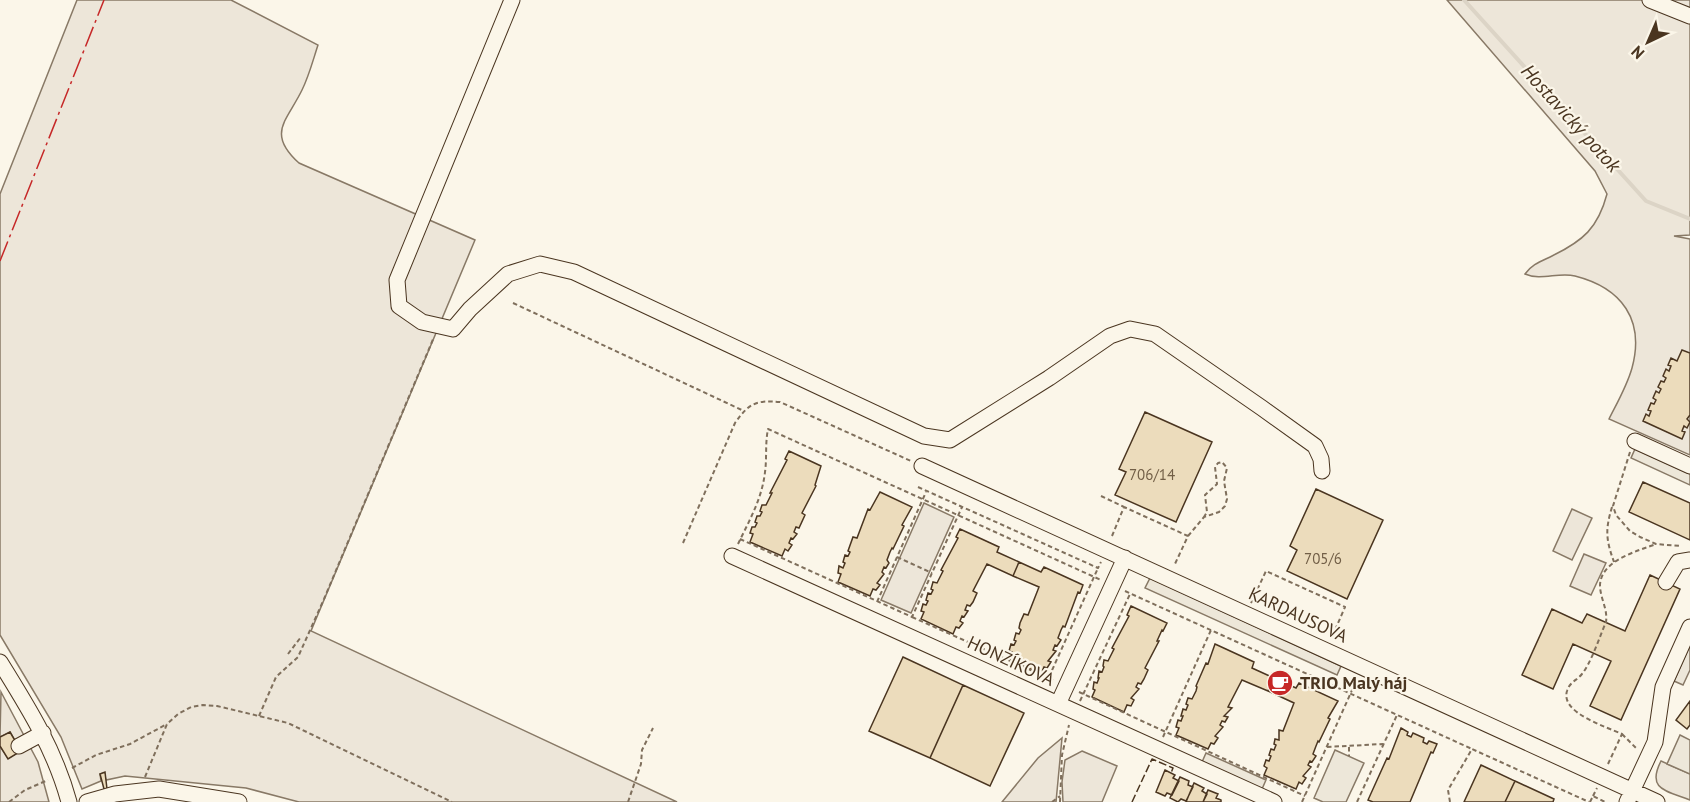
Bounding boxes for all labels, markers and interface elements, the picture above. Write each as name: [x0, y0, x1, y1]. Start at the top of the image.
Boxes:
north arrow: [1618, 12, 1678, 72]
text: N: [1627, 42, 1648, 64]
water label: Hostavický potok: [1515, 58, 1627, 178]
house number: 706/14: [1129, 465, 1175, 484]
house number: 705/6: [1304, 549, 1342, 568]
street label: KARDAUSOVA: [1245, 582, 1352, 648]
street label: HONZÍKOVA: [964, 630, 1059, 691]
cafe icon: TRIO Malý háj: [1265, 668, 1295, 698]
place label: TRIO Malý háj: [1300, 671, 1407, 694]

